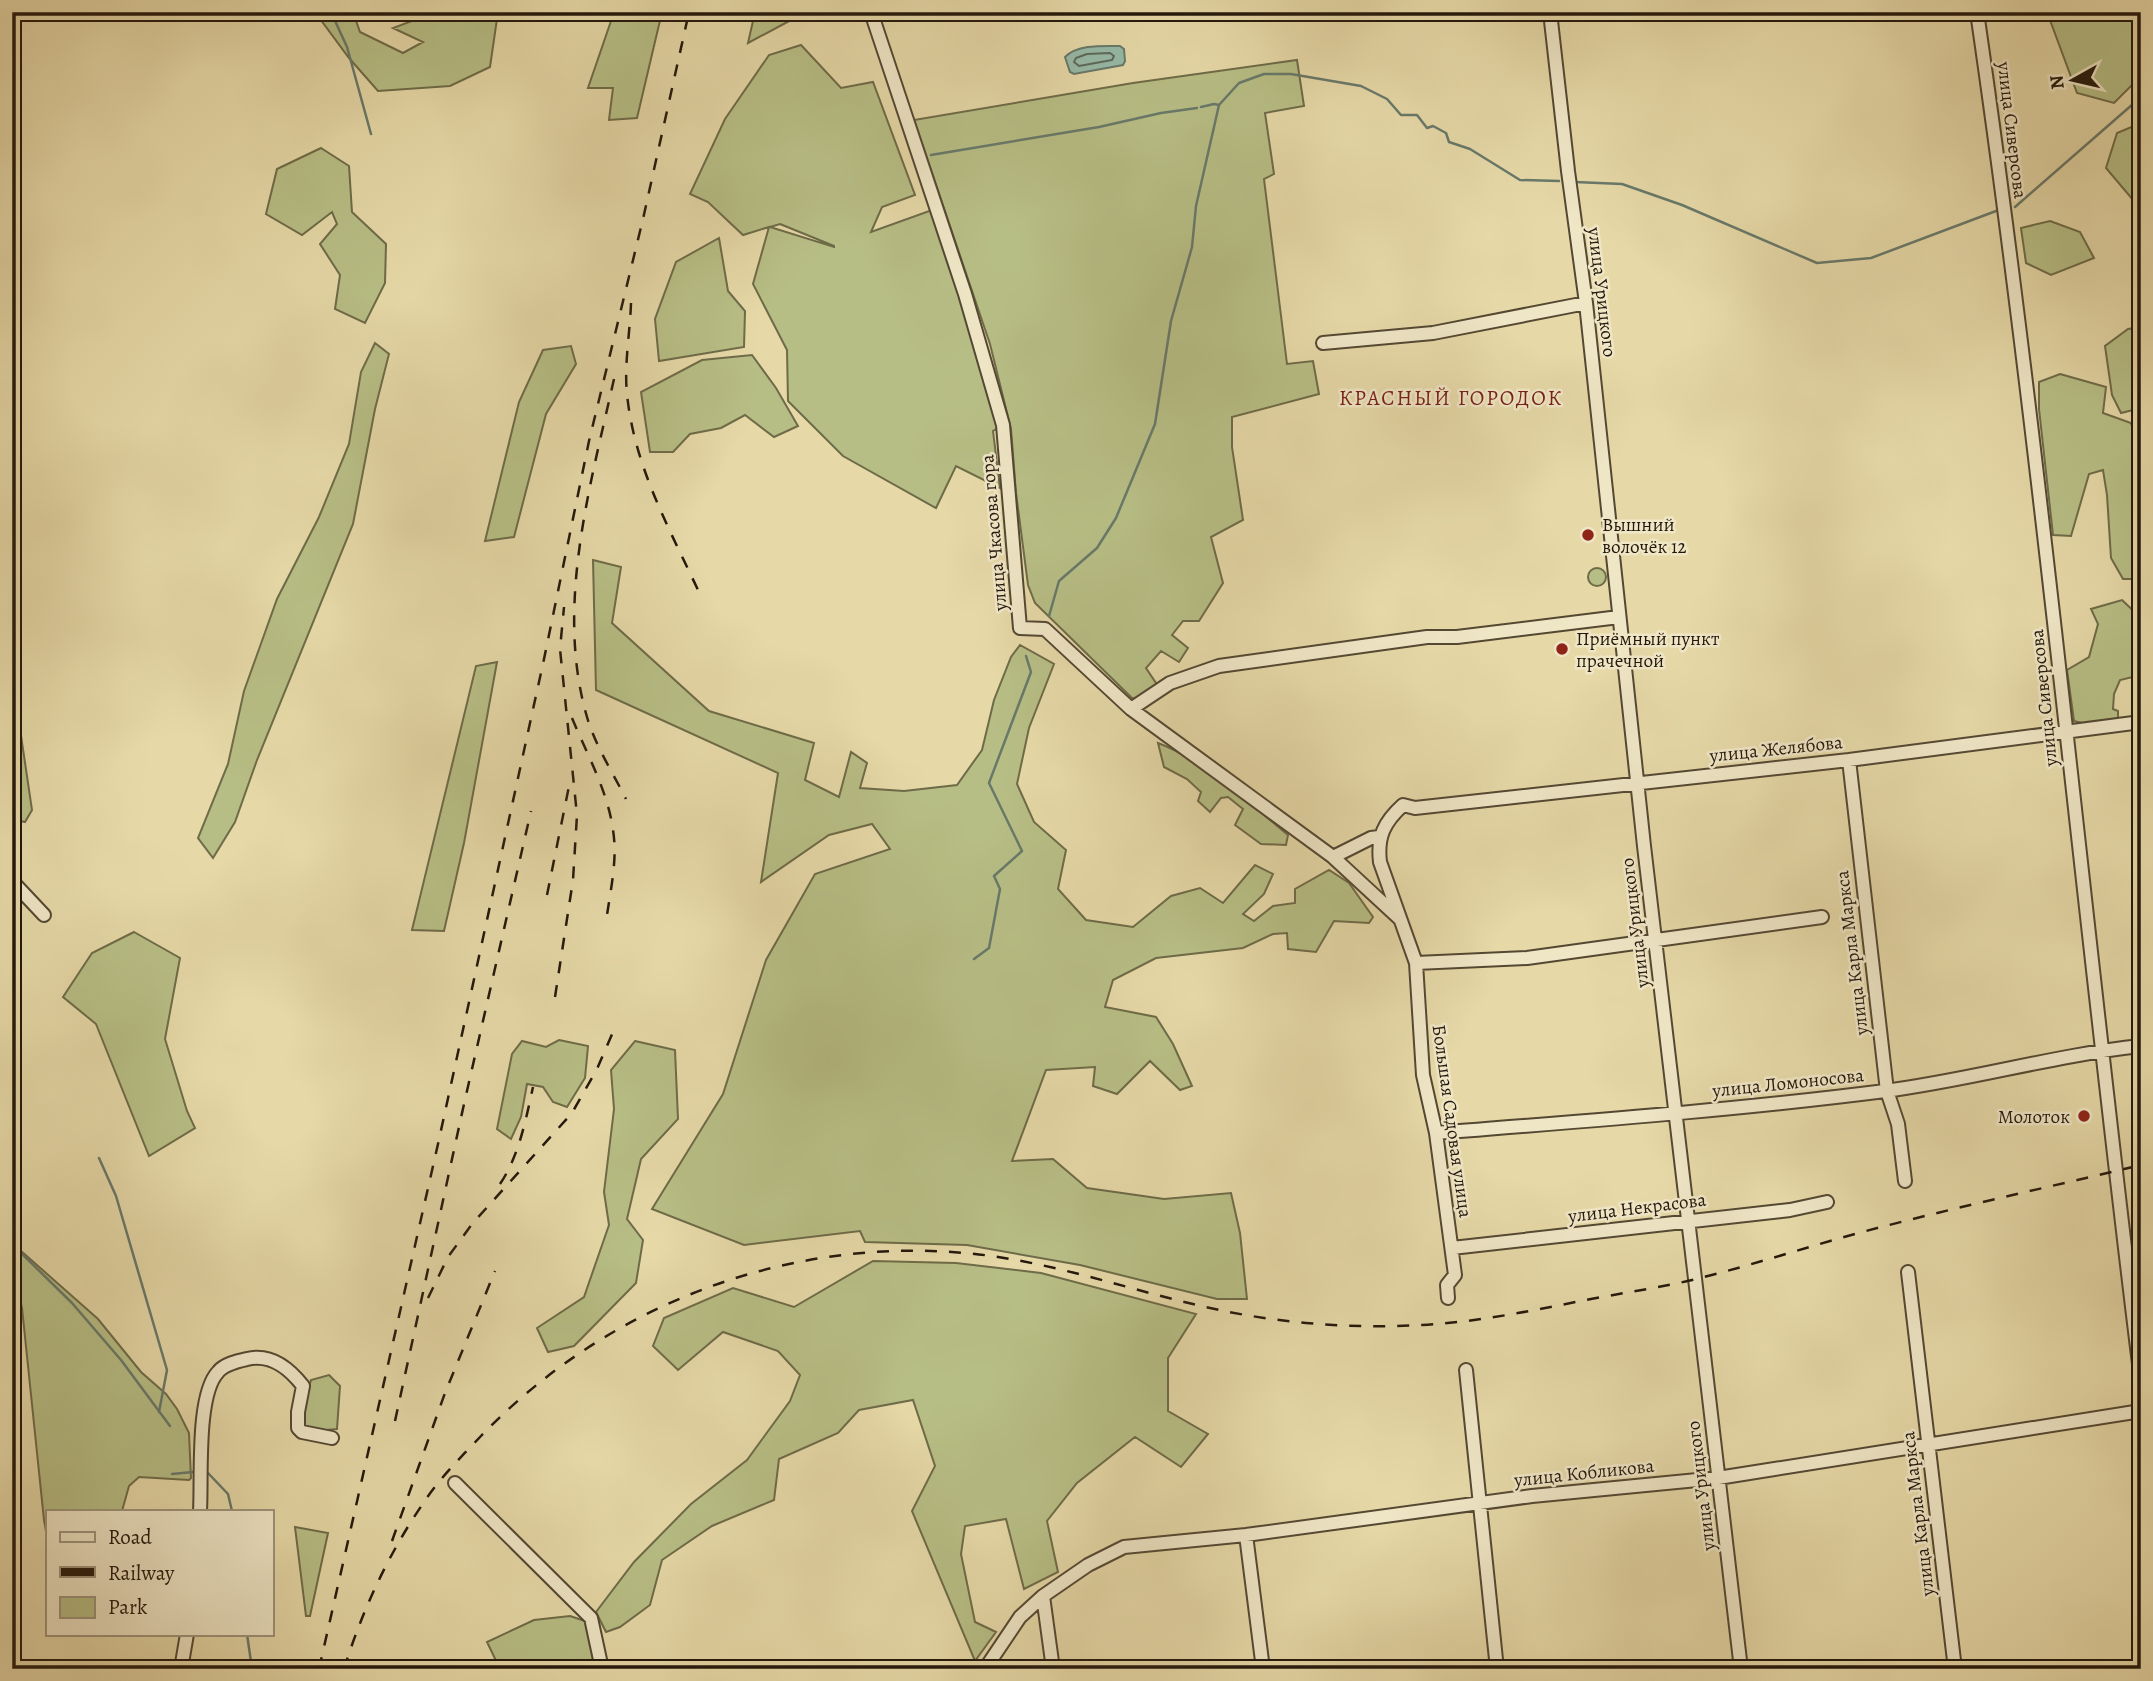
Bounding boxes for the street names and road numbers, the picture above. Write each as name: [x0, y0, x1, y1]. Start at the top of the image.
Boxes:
street label: улица Сиверсова: [1991, 59, 2033, 200]
street label: улица Урицкого: [1581, 225, 1623, 359]
street label: улица Чкасова гора: [974, 453, 1014, 613]
street label: улица Сиверсова: [2024, 628, 2064, 769]
street label: улица Желябова: [1707, 729, 1844, 769]
street label: улица Урицкого: [1614, 856, 1656, 990]
street label: улица Карла Маркса: [1829, 869, 1875, 1038]
street label: Большая Садовая улица: [1426, 1023, 1478, 1220]
street label: улица Ломоносова: [1710, 1062, 1865, 1104]
street label: улица Некрасова: [1566, 1187, 1708, 1229]
street label: улица Урицкого: [1680, 1419, 1722, 1553]
street label: улица Карла Маркса: [1895, 1430, 1941, 1599]
street label: улица Кобликова: [1512, 1453, 1656, 1493]

